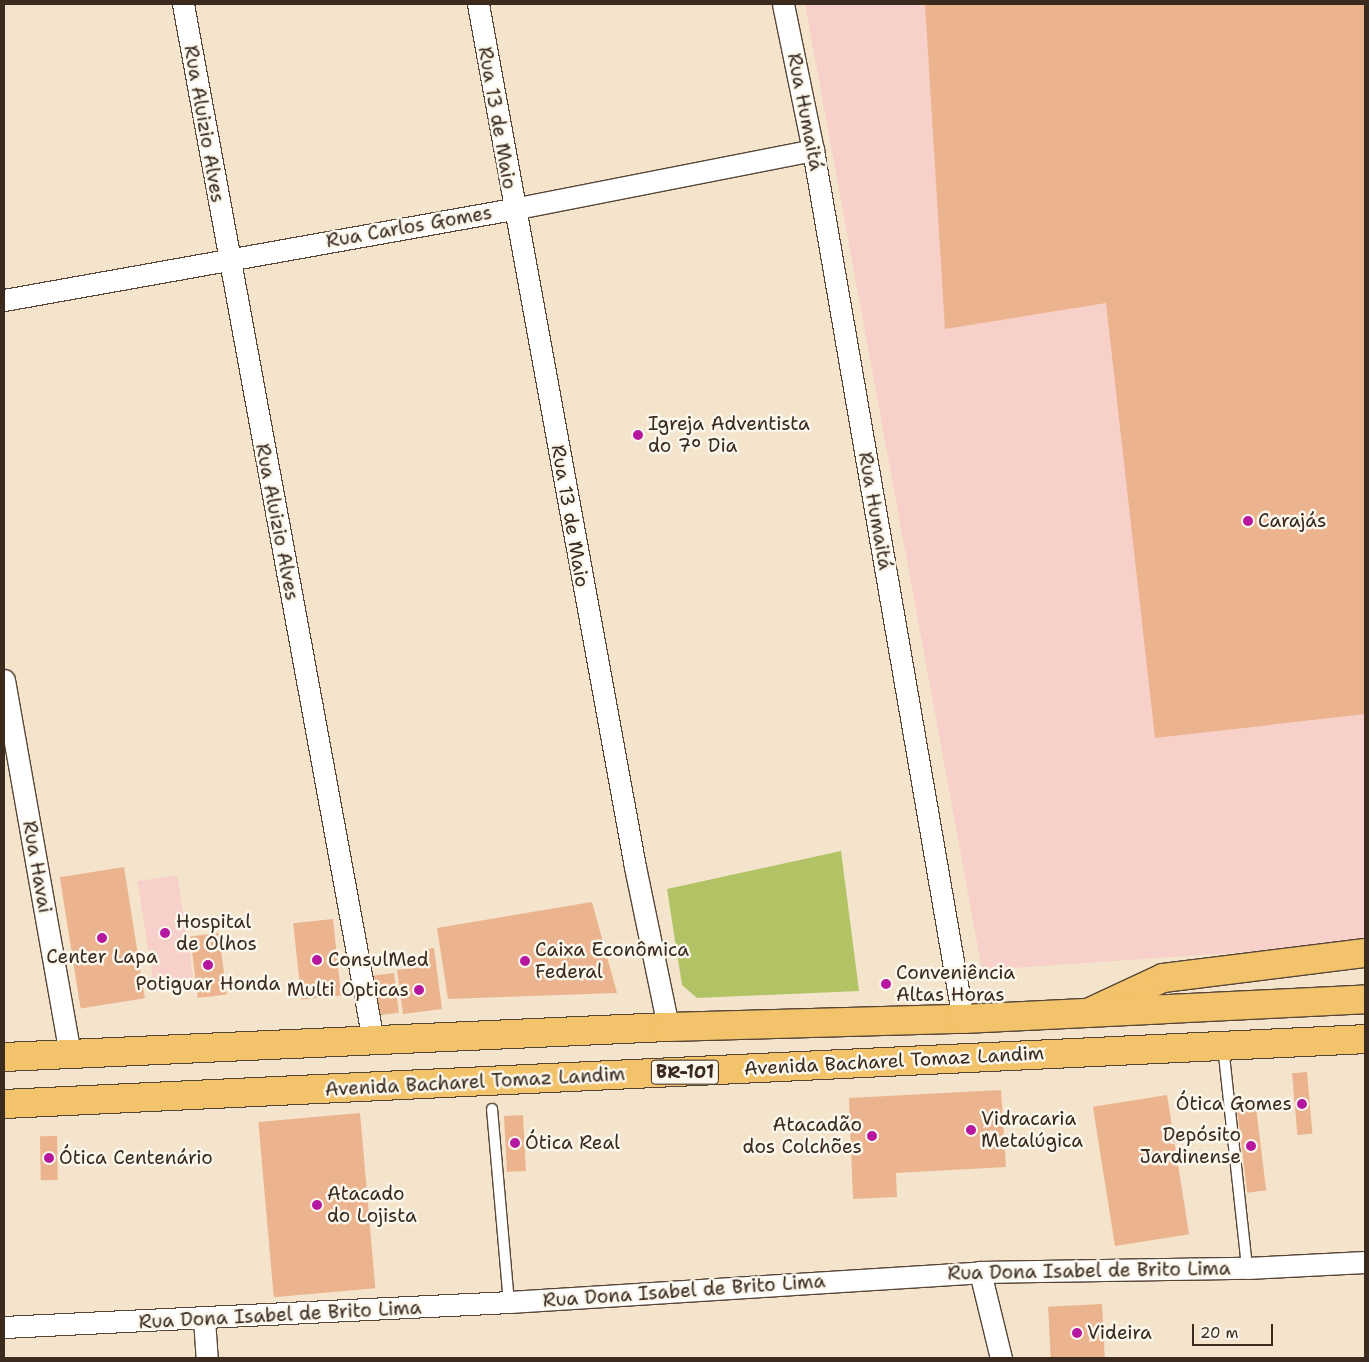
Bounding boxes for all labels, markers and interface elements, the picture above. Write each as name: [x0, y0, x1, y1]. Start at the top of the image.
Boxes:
street label: Rua Aluizio Alves: [179, 44, 229, 204]
street label: Rua 13 de Maio: [473, 45, 521, 191]
street label: Rua Humaitá: [782, 51, 828, 173]
street label: Rua Carlos Gomes: [324, 201, 494, 253]
place label: Igreja Adventista do 7º Dia: [648, 413, 810, 457]
marker: Igreja Adventista do 7º Dia: [632, 429, 644, 441]
street label: Rua Aluizio Alves: [251, 442, 303, 602]
street label: Rua 13 de Maio: [546, 443, 594, 589]
street label: Rua Humaitá: [853, 450, 897, 572]
place label: Carajás: [1258, 510, 1327, 532]
marker: Carajás: [1242, 515, 1254, 527]
street label: Rua Havai: [18, 819, 56, 915]
place label: Hospital de Olhos: [176, 911, 257, 955]
marker: Hospital de Olhos: [158, 926, 172, 940]
marker: Center Lapa: [96, 932, 108, 944]
place label: Caixa Econômica Federal: [535, 939, 689, 983]
place label: Center Lapa: [46, 946, 158, 968]
place label: ConsulMed: [328, 949, 429, 971]
marker: ConsulMed: [310, 953, 324, 967]
marker: Caixa Econômica Federal: [519, 955, 531, 967]
marker: Potiguar Honda: [202, 959, 214, 971]
place label: Conveniência Altas Horas: [896, 962, 1015, 1006]
place label: Potiguar Honda: [136, 973, 280, 995]
marker: Conveniência Altas Horas: [880, 978, 892, 990]
place label: Multi Opticas: [287, 979, 409, 1001]
marker: Multi Opticas: [413, 984, 425, 996]
street label: Avenida Bacharel Tomaz Landim: [743, 1042, 1045, 1080]
road number: BR-101: [650, 1056, 720, 1088]
street label: Avenida Bacharel Tomaz Landim: [324, 1063, 626, 1101]
place label: Ótica Gomes: [1176, 1093, 1292, 1115]
marker: Ótica Gomes: [1296, 1098, 1308, 1110]
place label: Vidracaria Metalúgica: [981, 1108, 1083, 1152]
place label: Atacadão dos Colchões: [743, 1114, 862, 1158]
marker: Vidracaria Metalúgica: [965, 1124, 977, 1136]
place label: Depósito Jardinense: [1139, 1124, 1241, 1168]
marker: Atacadão dos Colchões: [866, 1130, 878, 1142]
place label: Ótica Real: [525, 1132, 620, 1154]
marker: Ótica Real: [509, 1137, 521, 1149]
marker: Depósito Jardinense: [1245, 1140, 1257, 1152]
place label: Ótica Centenário: [59, 1147, 213, 1169]
marker: Ótica Centenário: [43, 1152, 55, 1164]
place label: Atacado do Lojista: [327, 1183, 417, 1227]
marker: Atacado do Lojista: [311, 1199, 323, 1211]
street label: Rua Dona Isabel de Brito Lima: [947, 1257, 1231, 1285]
street label: Rua Dona Isabel de Brito Lima: [542, 1270, 826, 1312]
street label: Rua Dona Isabel de Brito Lima: [138, 1296, 422, 1334]
scale bar: [1194, 1314, 1275, 1346]
place label: Videira: [1087, 1322, 1152, 1344]
text: 20 m: [1200, 1323, 1239, 1343]
marker: Videira: [1071, 1327, 1083, 1339]

